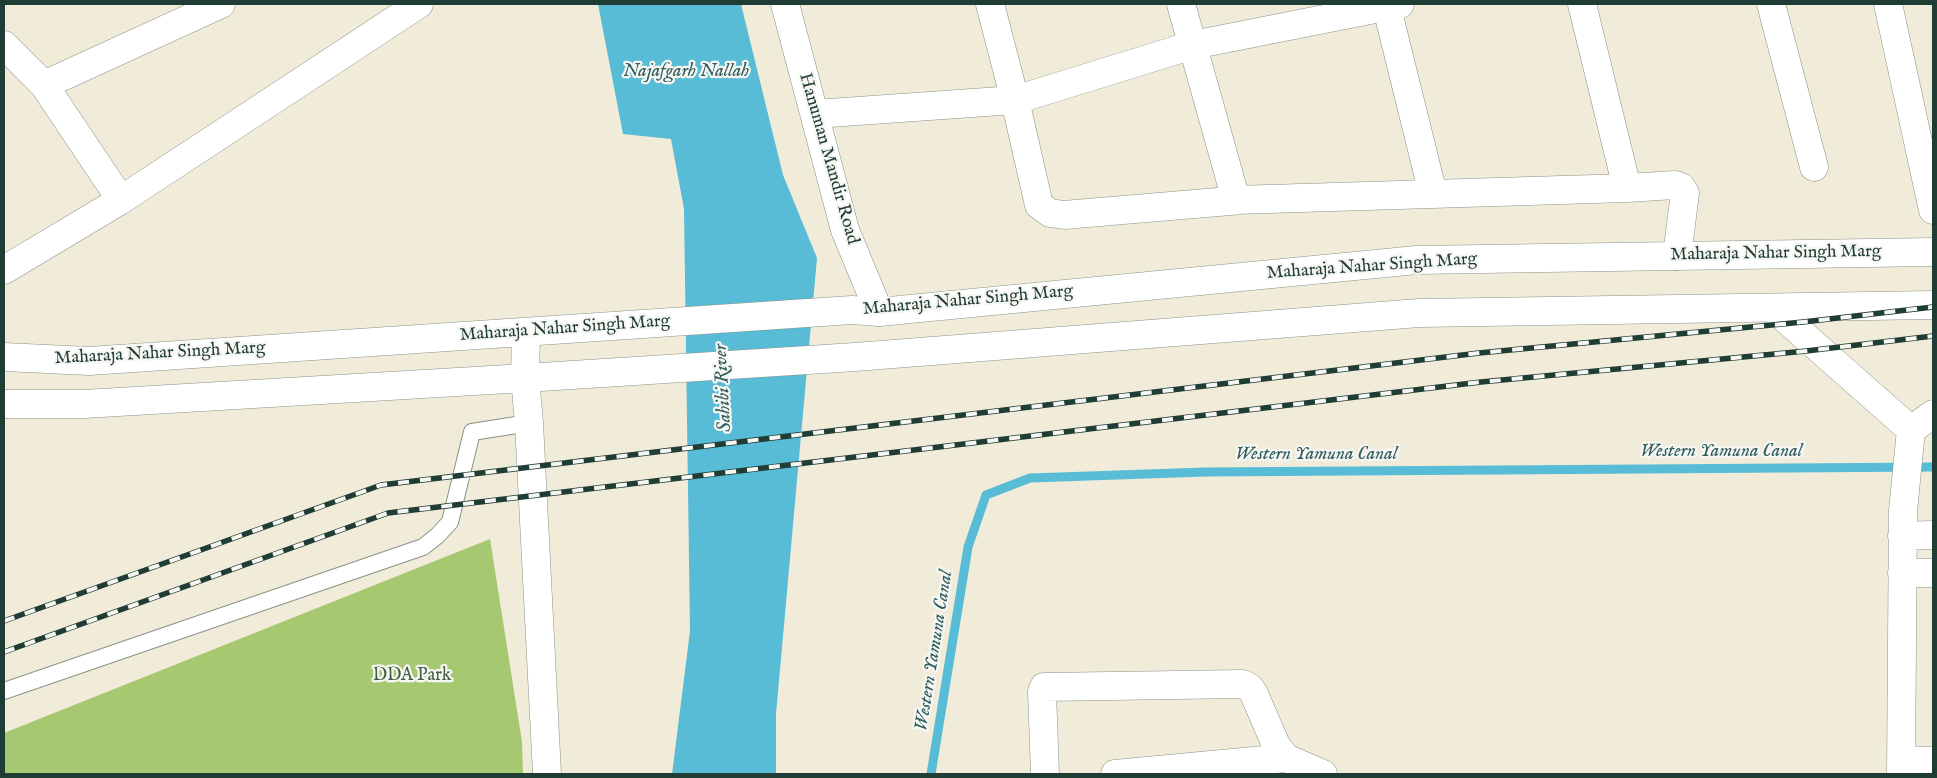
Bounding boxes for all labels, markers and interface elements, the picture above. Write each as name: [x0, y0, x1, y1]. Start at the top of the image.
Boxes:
water label: Najafgarh Nallah: [623, 61, 749, 83]
street label: Hanuman Mandir Road: [793, 71, 863, 247]
street label: Maharaja Nahar Singh Marg: [1670, 241, 1882, 267]
street label: Maharaja Nahar Singh Marg: [1266, 249, 1478, 285]
street label: Maharaja Nahar Singh Marg: [862, 281, 1074, 321]
street label: Maharaja Nahar Singh Marg: [459, 311, 671, 347]
street label: Maharaja Nahar Singh Marg: [54, 338, 266, 370]
water label: Sahibi River: [710, 343, 738, 433]
water label: Western Yamuna Canal: [1640, 441, 1802, 463]
water label: Western Yamuna Canal: [1235, 444, 1397, 466]
water label: Western Yamuna Canal: [911, 569, 959, 733]
park label: DDA Park: [373, 665, 451, 687]

